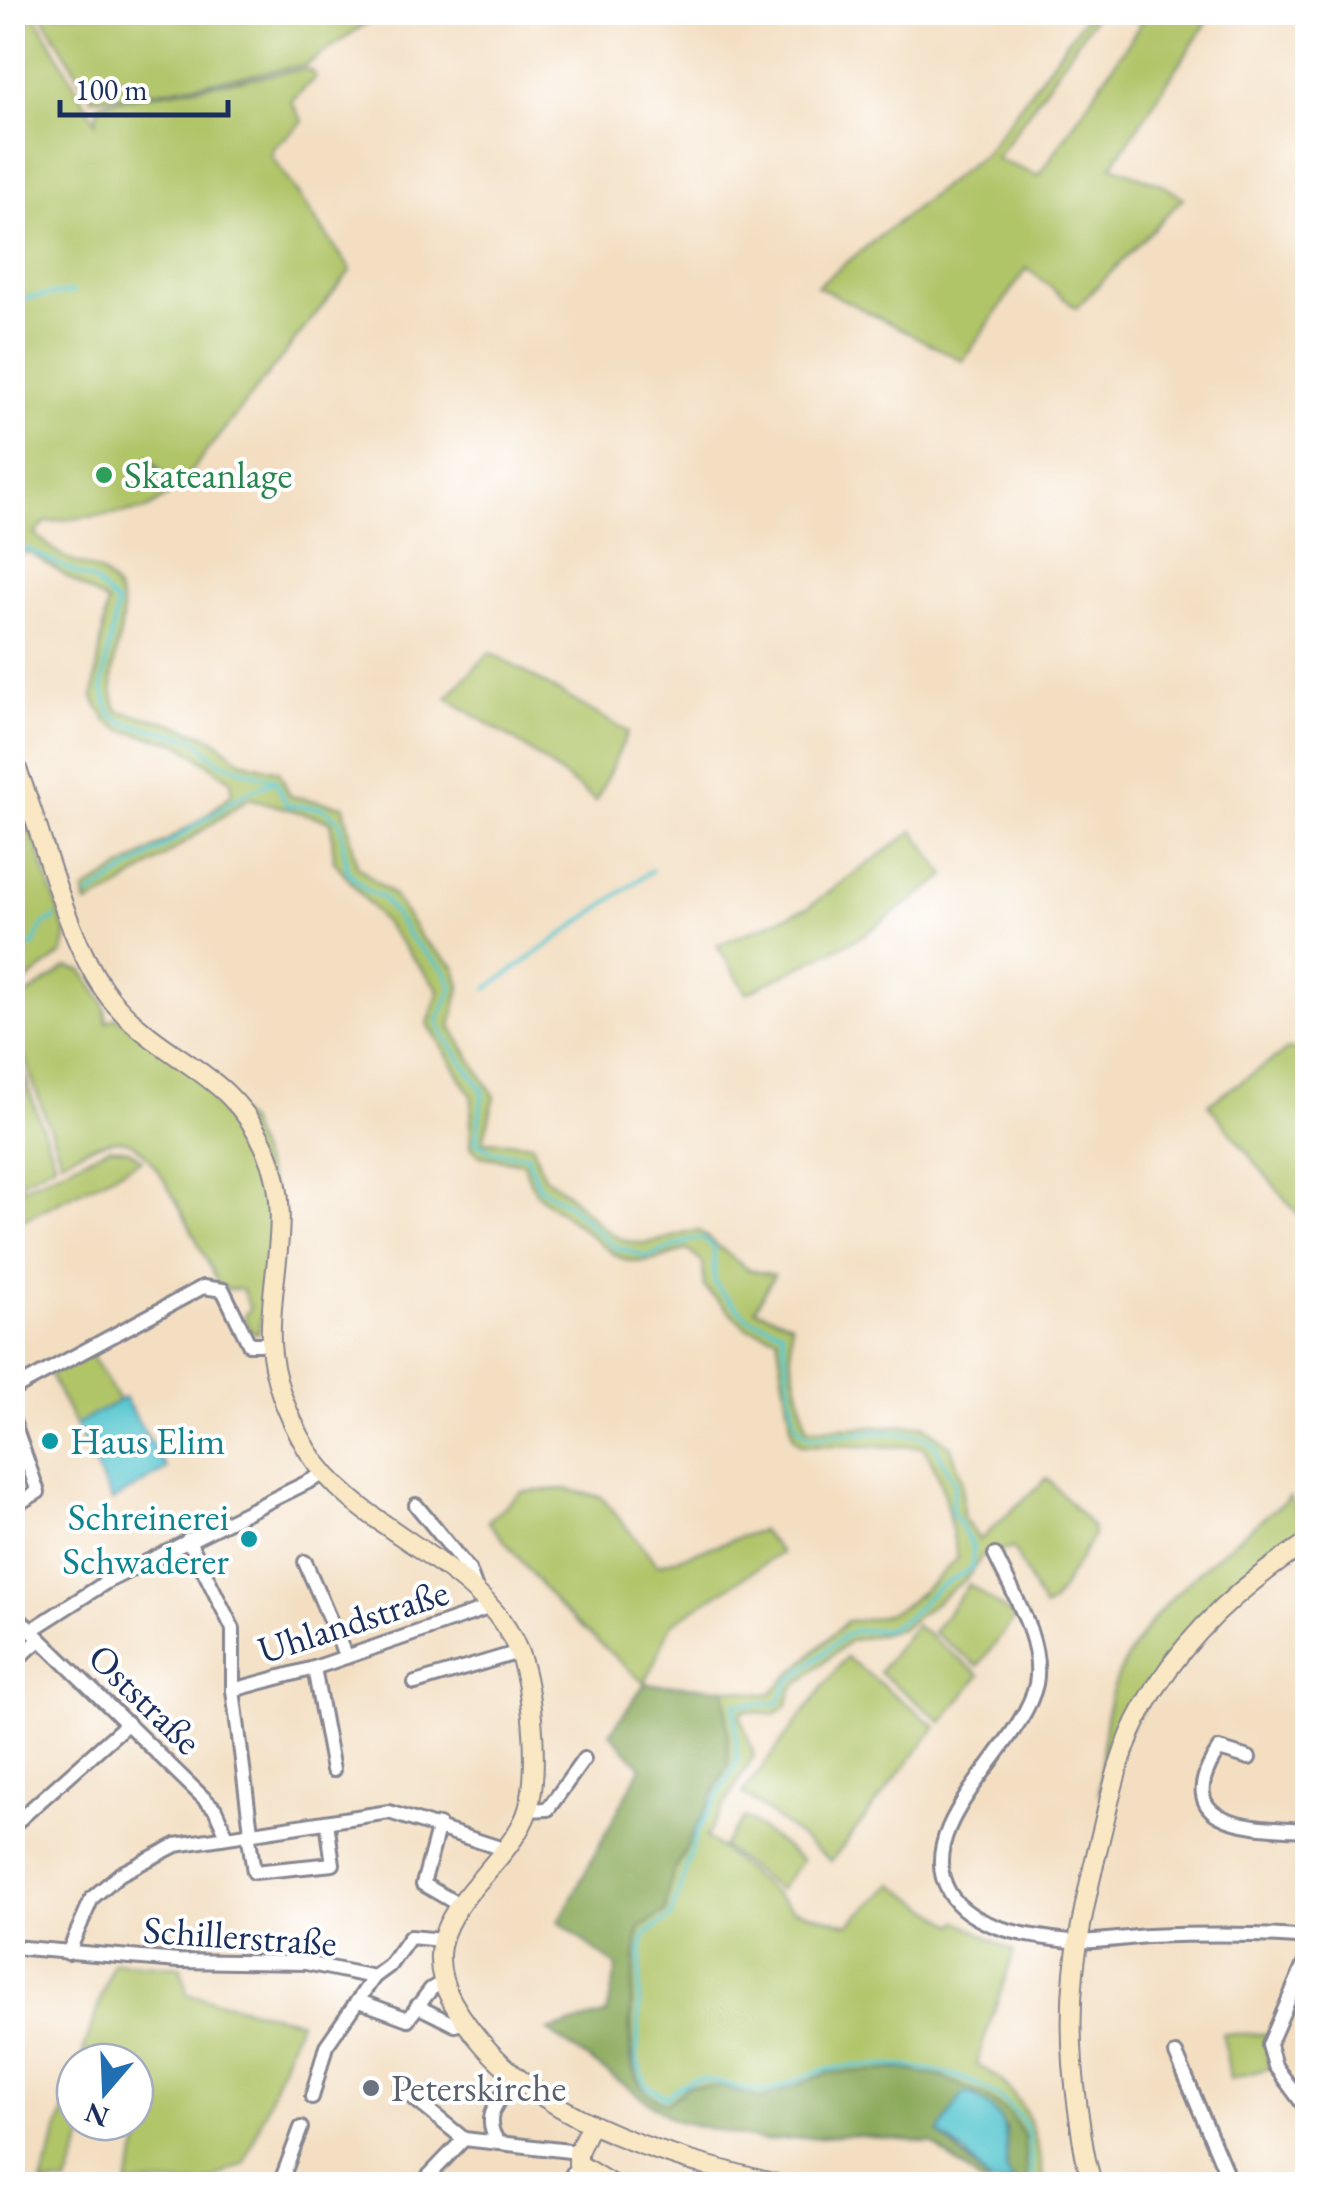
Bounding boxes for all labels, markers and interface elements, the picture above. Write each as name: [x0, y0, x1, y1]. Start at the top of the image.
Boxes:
scale bar: [60, 55, 228, 117]
text: 100 m: [75, 70, 148, 109]
place label: Skateanlage: [124, 450, 292, 499]
marker: Skateanlage: [93, 464, 115, 486]
place label: Haus Elim: [70, 1416, 225, 1465]
marker: Haus Elim: [39, 1430, 61, 1452]
place label: Schreinerei Schwaderer: [62, 1492, 229, 1585]
marker: Schreinerei Schwaderer: [238, 1528, 260, 1550]
street label: Uhlandstraße: [251, 1567, 454, 1674]
street label: Oststraße: [78, 1633, 212, 1765]
street label: Schillerstraße: [142, 1904, 338, 1967]
north arrow: [55, 2042, 155, 2142]
place label: Peterskirche: [391, 2063, 566, 2112]
marker: Peterskirche: [360, 2077, 382, 2099]
text: N: [80, 2095, 113, 2136]

